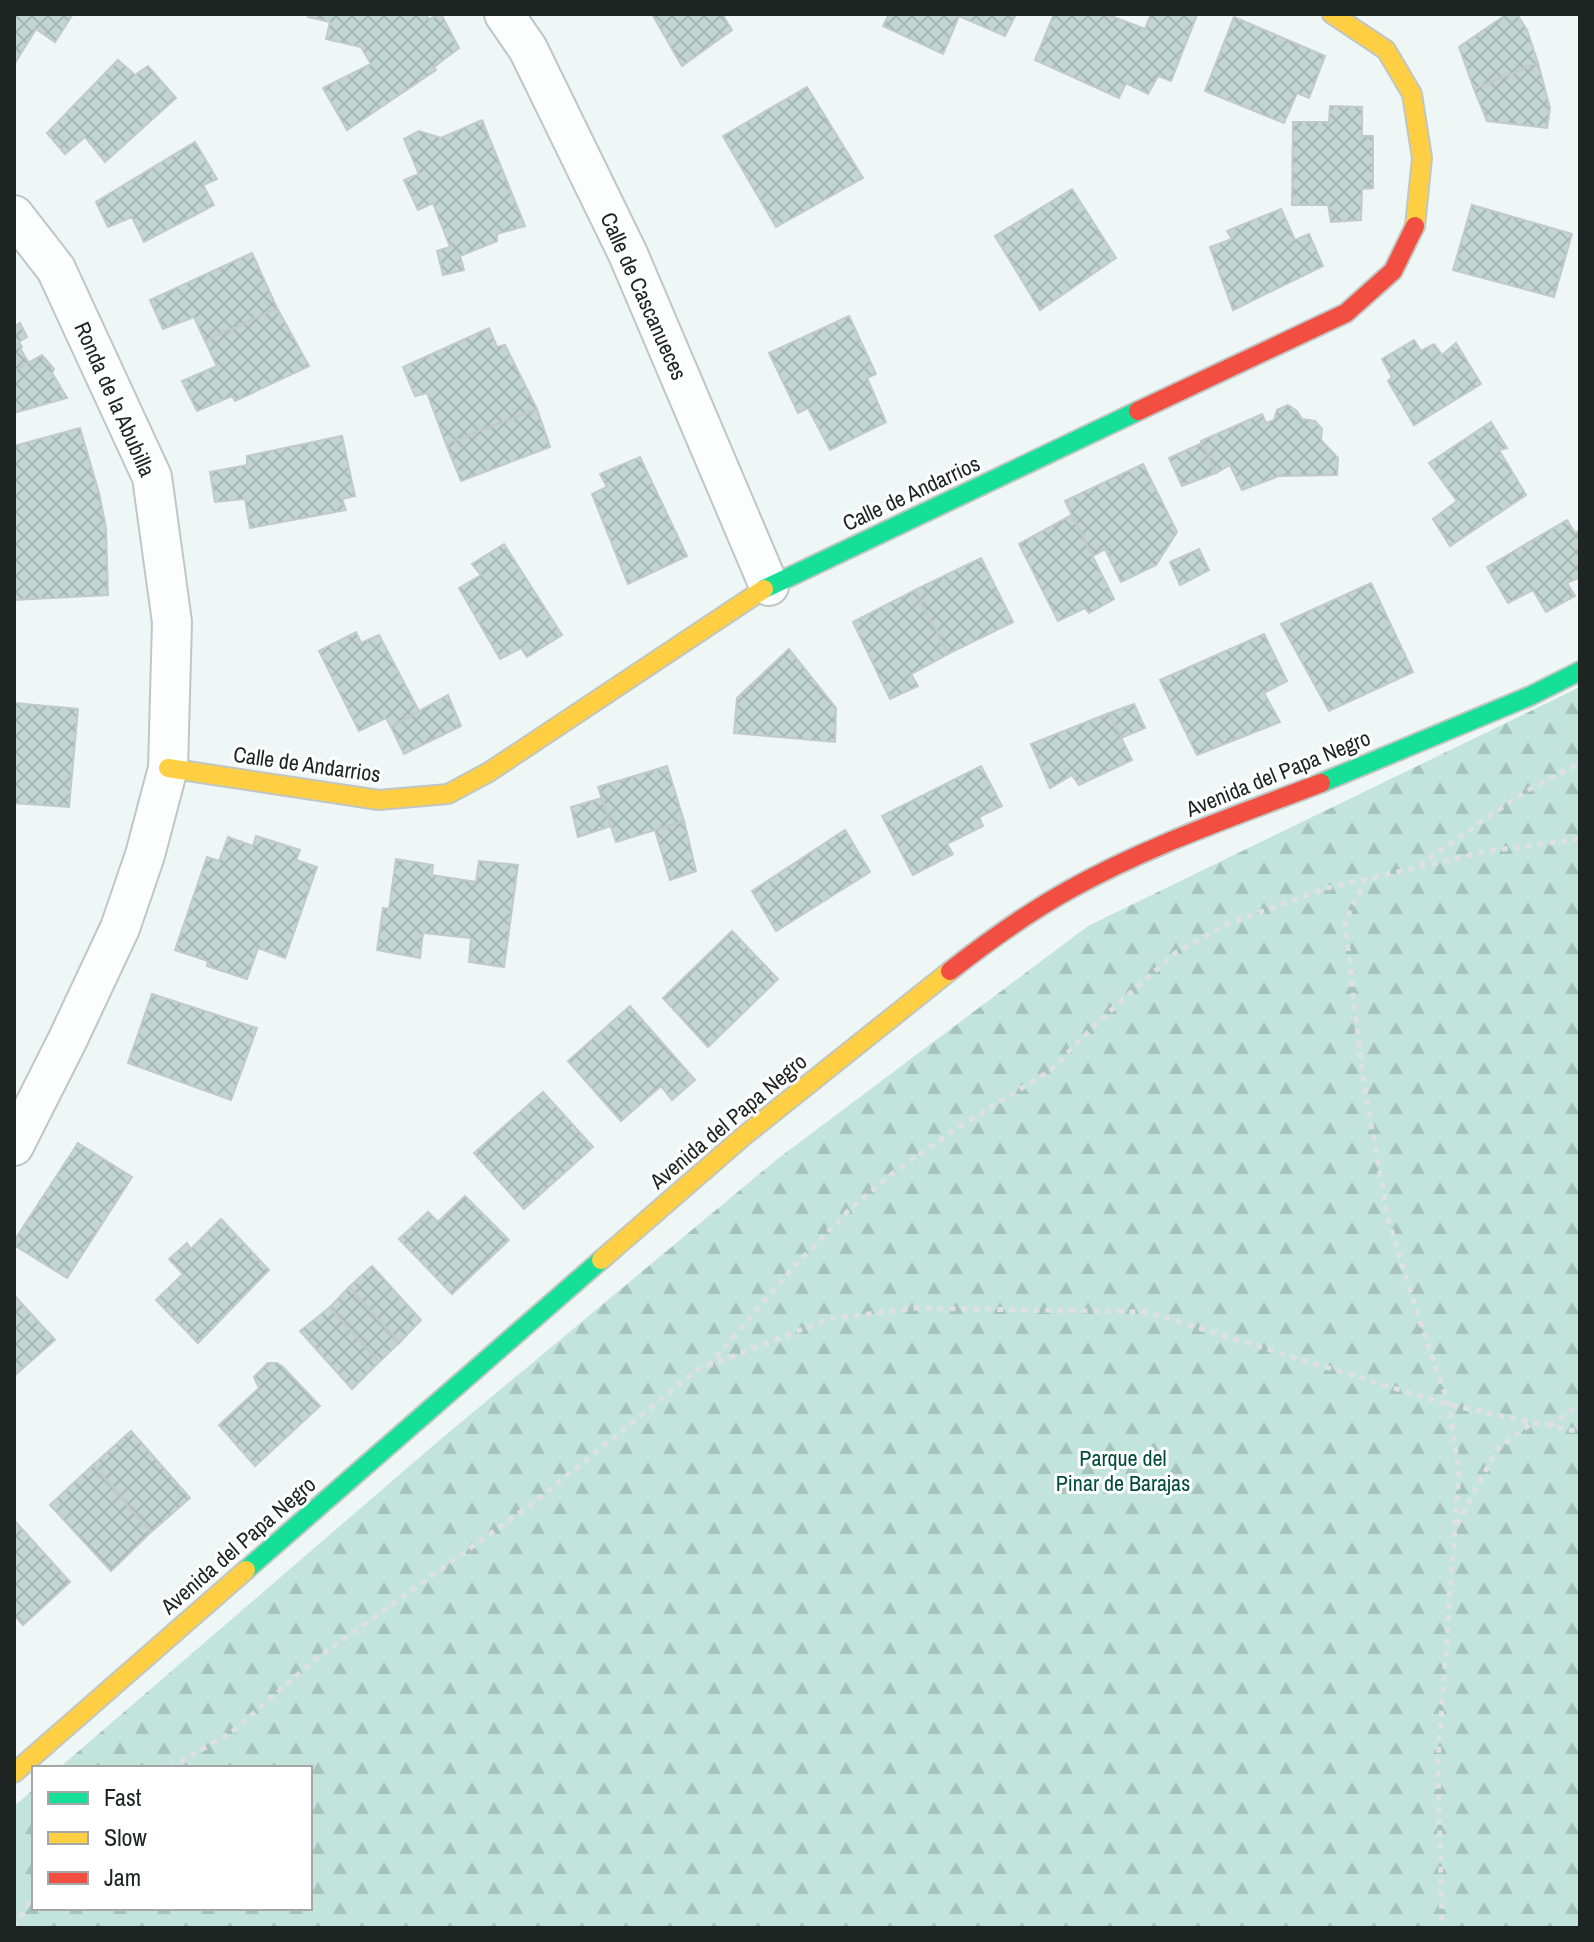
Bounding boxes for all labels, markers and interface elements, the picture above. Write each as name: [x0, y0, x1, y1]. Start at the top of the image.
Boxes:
street label: Calle de Cascanueces: [594, 207, 694, 385]
street label: Ronda de la Abubilla: [67, 317, 163, 481]
street label: Calle de Andarrios: [837, 448, 985, 538]
street label: Avenida del Papa Negro: [1180, 722, 1375, 824]
street label: Calle de Andarrios: [231, 739, 383, 789]
street label: Avenida del Papa Negro: [642, 1046, 813, 1196]
park label: Parque del Pinar de Barajas: [1056, 1443, 1190, 1498]
street label: Avenida del Papa Negro: [153, 1469, 322, 1621]
legend: [32, 1766, 312, 1910]
text: Fast: [104, 1781, 142, 1813]
text: Slow: [104, 1821, 147, 1853]
text: Jam: [104, 1861, 141, 1893]

